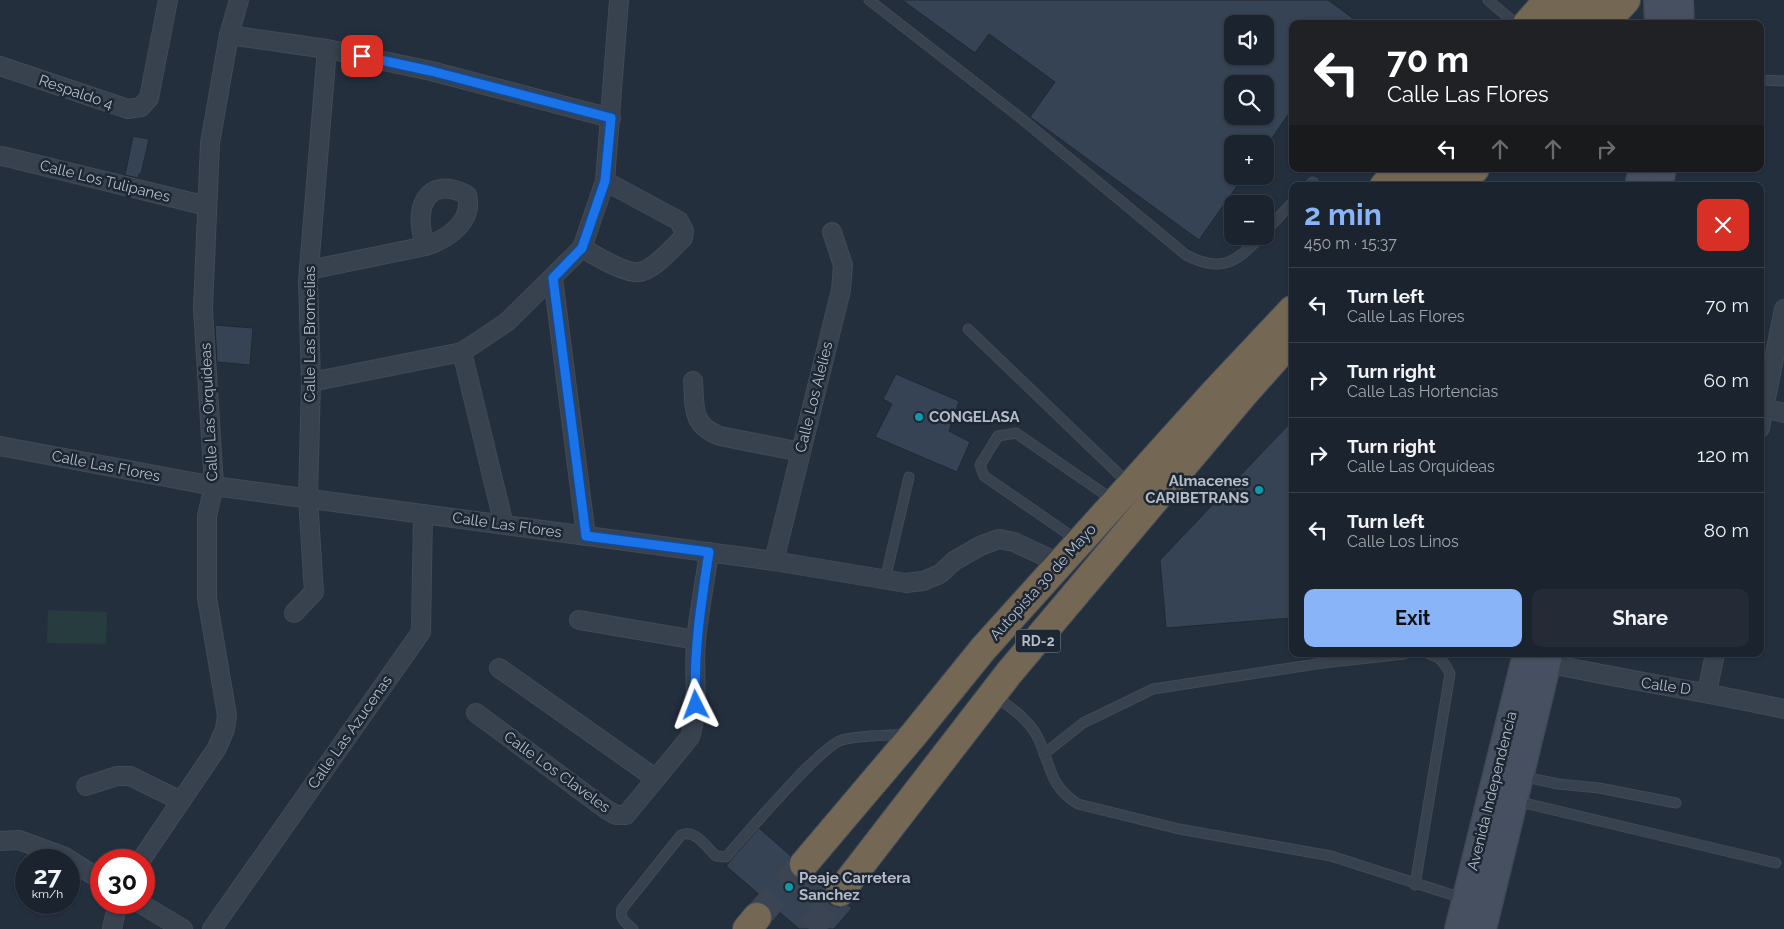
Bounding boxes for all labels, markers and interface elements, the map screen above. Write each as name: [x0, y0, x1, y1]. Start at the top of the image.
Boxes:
map controls: [1224, 15, 1274, 245]
button: sound: [1224, 15, 1274, 65]
pin: [341, 35, 383, 77]
text: 70 m: [1387, 39, 1469, 80]
icon: left: [1304, 40, 1369, 105]
icon: arrive: [348, 42, 376, 70]
street label: Respaldo 4: [36, 71, 116, 113]
button: search: [1224, 75, 1274, 125]
text: Calle Las Flores: [1387, 81, 1549, 107]
button: +: [1224, 135, 1274, 185]
icon: left: [1433, 135, 1461, 163]
icon: ahead: [1486, 135, 1514, 163]
icon: ahead: [1539, 135, 1567, 163]
icon: right: [1592, 135, 1620, 163]
street label: Calle Los Tulipanes: [38, 156, 172, 206]
button: −: [1224, 195, 1274, 245]
text: 2 min: [1304, 197, 1382, 232]
button: close: [1697, 199, 1749, 251]
text: 450 m · 15:37: [1304, 234, 1397, 253]
street label: Calle Las Bromelias: [301, 266, 319, 402]
text: Turn left: [1347, 285, 1424, 307]
icon: left: [1304, 291, 1332, 319]
text: 70 m: [1705, 294, 1749, 316]
text: Calle Las Flores: [1347, 307, 1465, 326]
street label: Calle Los Alelíes: [792, 340, 836, 454]
street label: Calle Las Orquídeas: [196, 342, 222, 482]
text: Turn right: [1347, 360, 1436, 382]
icon: right: [1304, 366, 1332, 394]
text: 60 m: [1704, 369, 1749, 391]
text: Calle Las Hortencias: [1347, 382, 1498, 401]
place label: CONGELASA: [929, 408, 1020, 426]
marker: CONGELASA: [913, 411, 925, 423]
text: Turn right: [1347, 435, 1436, 457]
icon: right: [1304, 441, 1332, 469]
text: 120 m: [1697, 444, 1749, 466]
street label: Calle Las Flores: [50, 447, 162, 485]
text: Calle Las Orquídeas: [1347, 457, 1495, 476]
place label: Almacenes CARIBETRANS: [1145, 472, 1249, 507]
marker: Almacenes CARIBETRANS: [1253, 484, 1265, 496]
street label: Calle Las Flores: [451, 508, 563, 542]
text: Turn left: [1347, 510, 1424, 532]
icon: left: [1304, 516, 1332, 544]
text: 80 m: [1704, 519, 1749, 541]
street label: Autopista 30 de Mayo: [986, 520, 1100, 644]
text: Calle Los Linos: [1347, 532, 1459, 551]
button: Exit: [1304, 589, 1522, 647]
button: Share: [1532, 589, 1749, 647]
road number: RD-2: [1016, 630, 1060, 652]
street label: Calle Las Azucenas: [304, 672, 396, 792]
street label: Calle D: [1640, 674, 1692, 698]
position arrow: [669, 678, 721, 730]
street label: Avenida Independencia: [1463, 710, 1521, 872]
street label: Calle Los Claveles: [500, 727, 614, 817]
speed limit sign: 30: [90, 849, 155, 914]
text: 27: [33, 860, 62, 890]
place label: Peaje Carretera Sanchez: [799, 869, 911, 904]
marker: Peaje Carretera Sanchez: [783, 881, 795, 893]
text: km/h: [32, 887, 63, 901]

